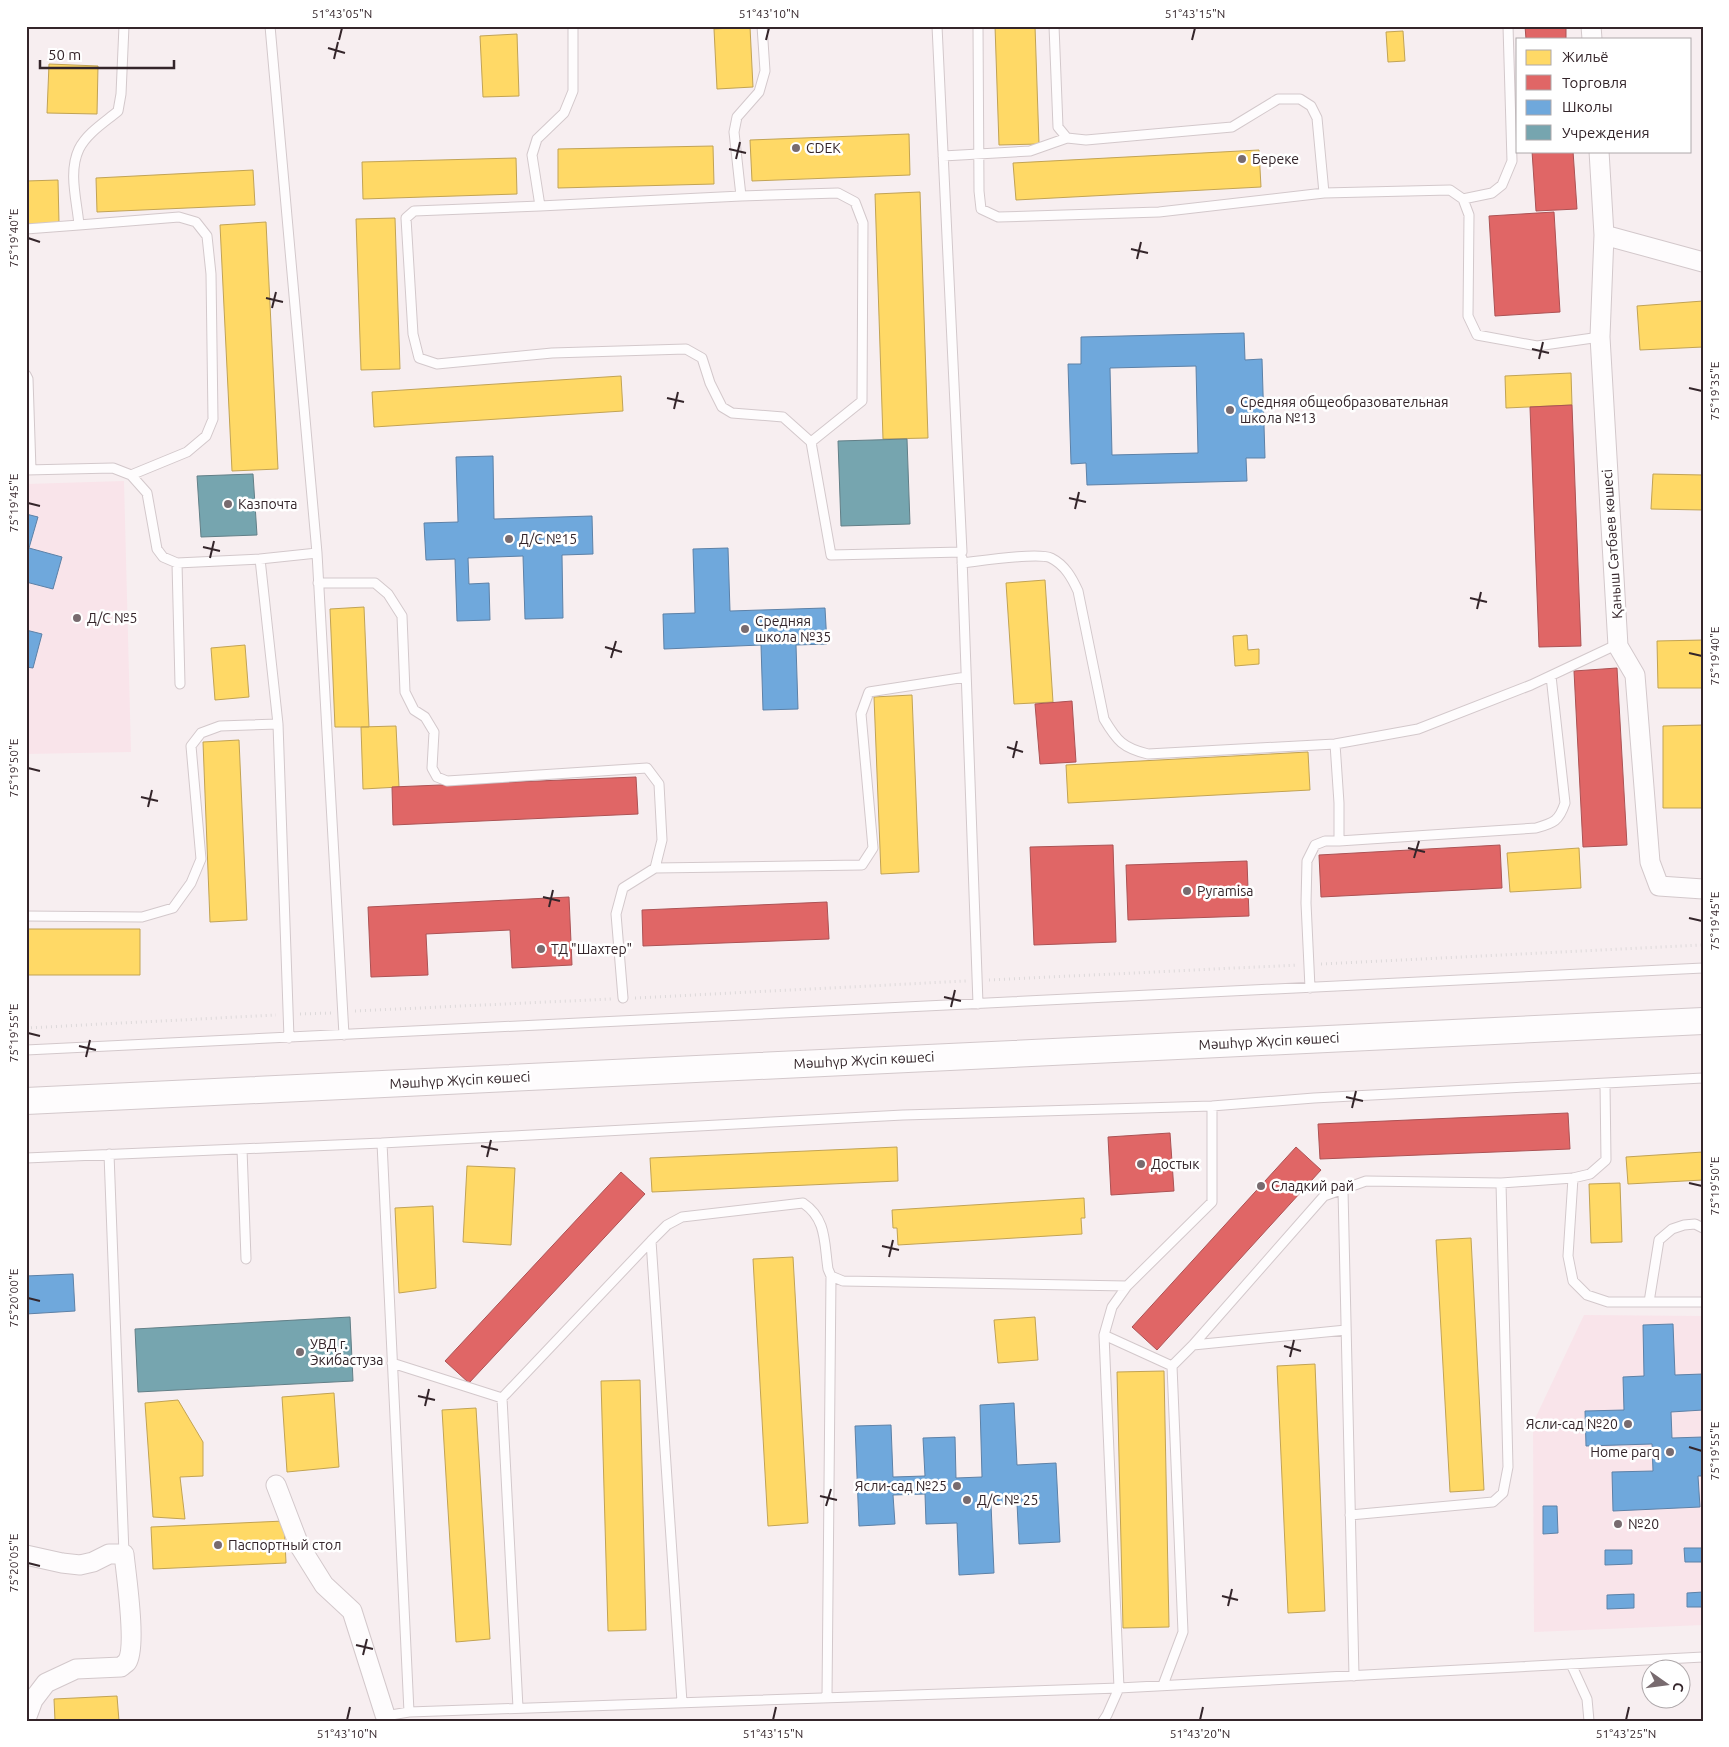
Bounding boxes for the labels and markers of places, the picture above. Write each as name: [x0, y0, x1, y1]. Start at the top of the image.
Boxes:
place label: CDEK: [806, 140, 841, 156]
marker: CDEK: [790, 142, 802, 154]
place label: Береке: [1252, 151, 1299, 167]
marker: Береке: [1236, 153, 1248, 165]
place label: Средняя общеобразовательная школа №13: [1240, 394, 1449, 426]
marker: Средняя общеобразовательная школа №13: [1224, 404, 1236, 416]
place label: Казпочта: [238, 496, 297, 512]
marker: Казпочта: [222, 498, 234, 510]
place label: Д/С №15: [519, 531, 577, 547]
marker: Д/С №15: [503, 533, 515, 545]
place label: Д/С №5: [87, 610, 137, 626]
marker: Д/С №5: [71, 612, 83, 624]
place label: Средняя школа №35: [755, 613, 831, 645]
marker: Средняя школа №35: [739, 623, 751, 635]
place label: Pyramisa: [1197, 883, 1254, 899]
marker: Pyramisa: [1181, 885, 1193, 897]
place label: ТД "Шахтер": [551, 941, 632, 957]
marker: ТД "Шахтер": [535, 943, 547, 955]
place label: Достык: [1151, 1156, 1199, 1172]
marker: Достык: [1135, 1158, 1147, 1170]
place label: Сладкий рай: [1271, 1178, 1354, 1194]
marker: Сладкий рай: [1255, 1180, 1267, 1192]
place label: УВД г. Экибастуза: [310, 1336, 383, 1368]
marker: УВД г. Экибастуза: [294, 1346, 306, 1358]
place label: Ясли-сад №20: [1526, 1416, 1618, 1432]
marker: Ясли-сад №20: [1622, 1418, 1634, 1430]
place label: Home parq: [1590, 1444, 1660, 1460]
marker: Home parq: [1664, 1446, 1676, 1458]
place label: Ясли-сад №25: [855, 1478, 947, 1494]
marker: Ясли-сад №25: [951, 1480, 963, 1492]
place label: Д/С № 25: [977, 1492, 1038, 1508]
marker: Д/С № 25: [961, 1494, 973, 1506]
place label: №20: [1628, 1516, 1659, 1532]
marker: №20: [1612, 1518, 1624, 1530]
place label: Паспортный стол: [228, 1537, 341, 1553]
marker: Паспортный стол: [212, 1539, 224, 1551]

